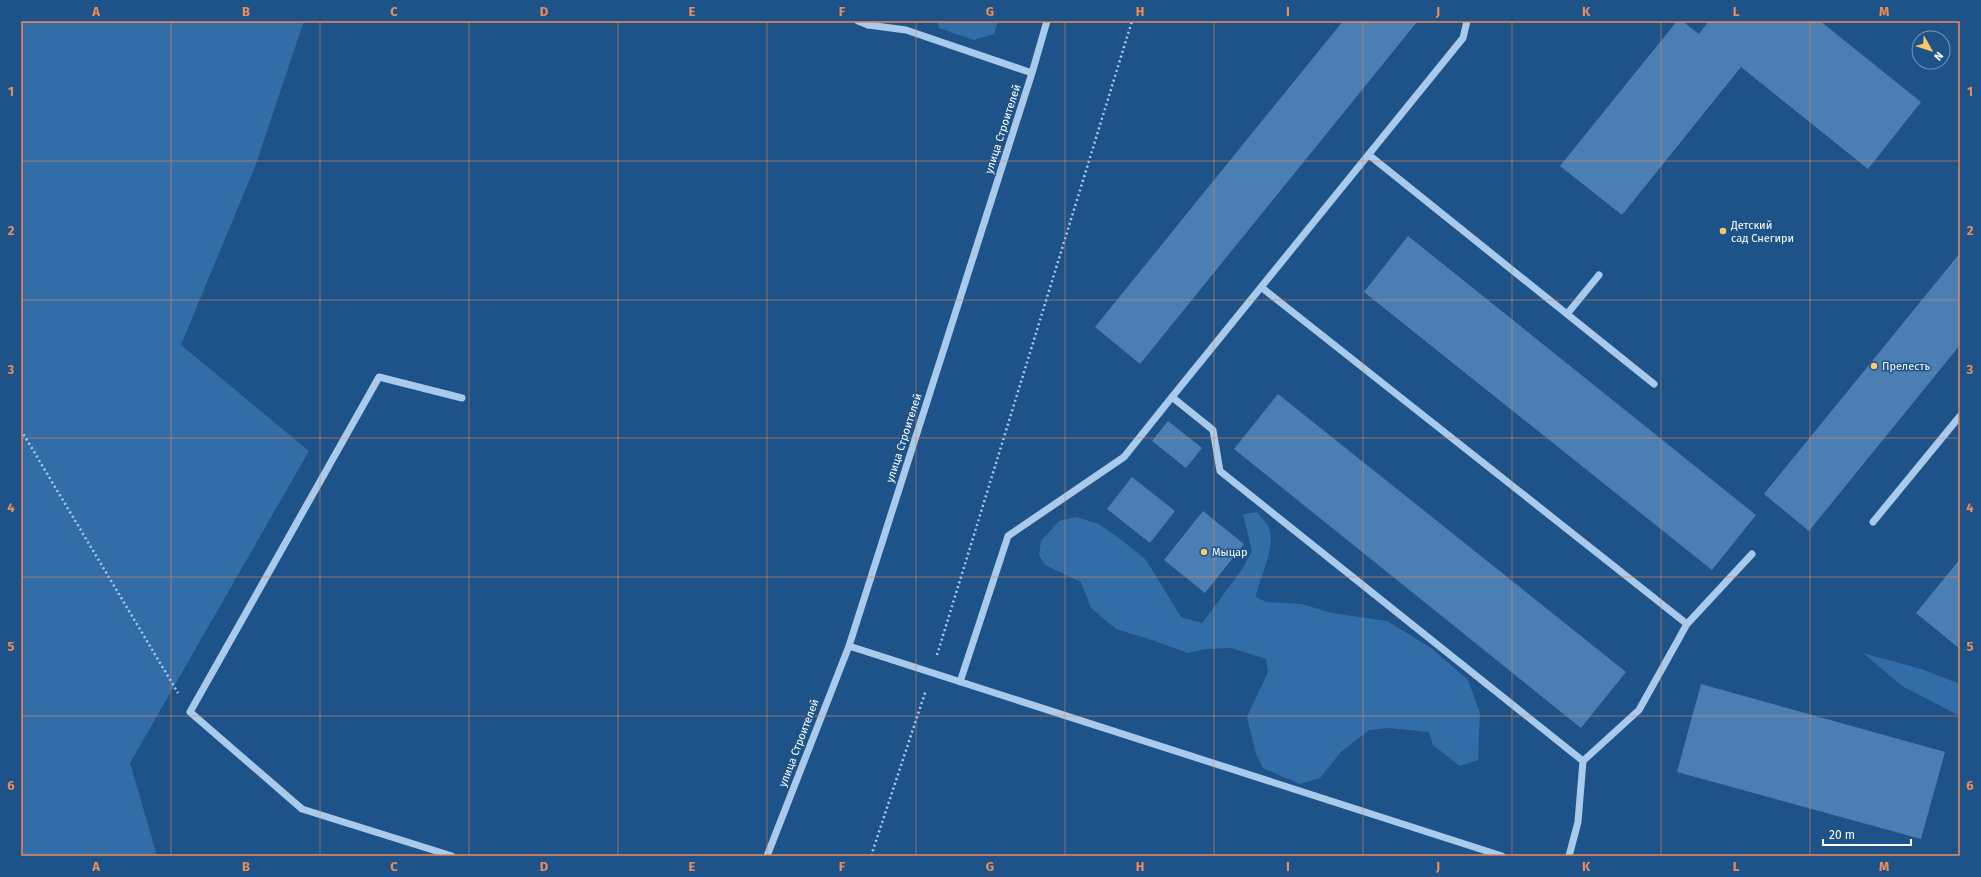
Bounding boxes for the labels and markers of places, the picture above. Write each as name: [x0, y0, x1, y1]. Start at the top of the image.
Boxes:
place label: Детский сад Снегири: [1730, 219, 1794, 245]
marker: Детский сад Снегири: [1718, 226, 1728, 236]
place label: Прелесть: [1882, 360, 1930, 373]
marker: Прелесть: [1869, 361, 1879, 371]
place label: Мыцар: [1212, 546, 1248, 559]
marker: Мыцар: [1199, 547, 1209, 557]

